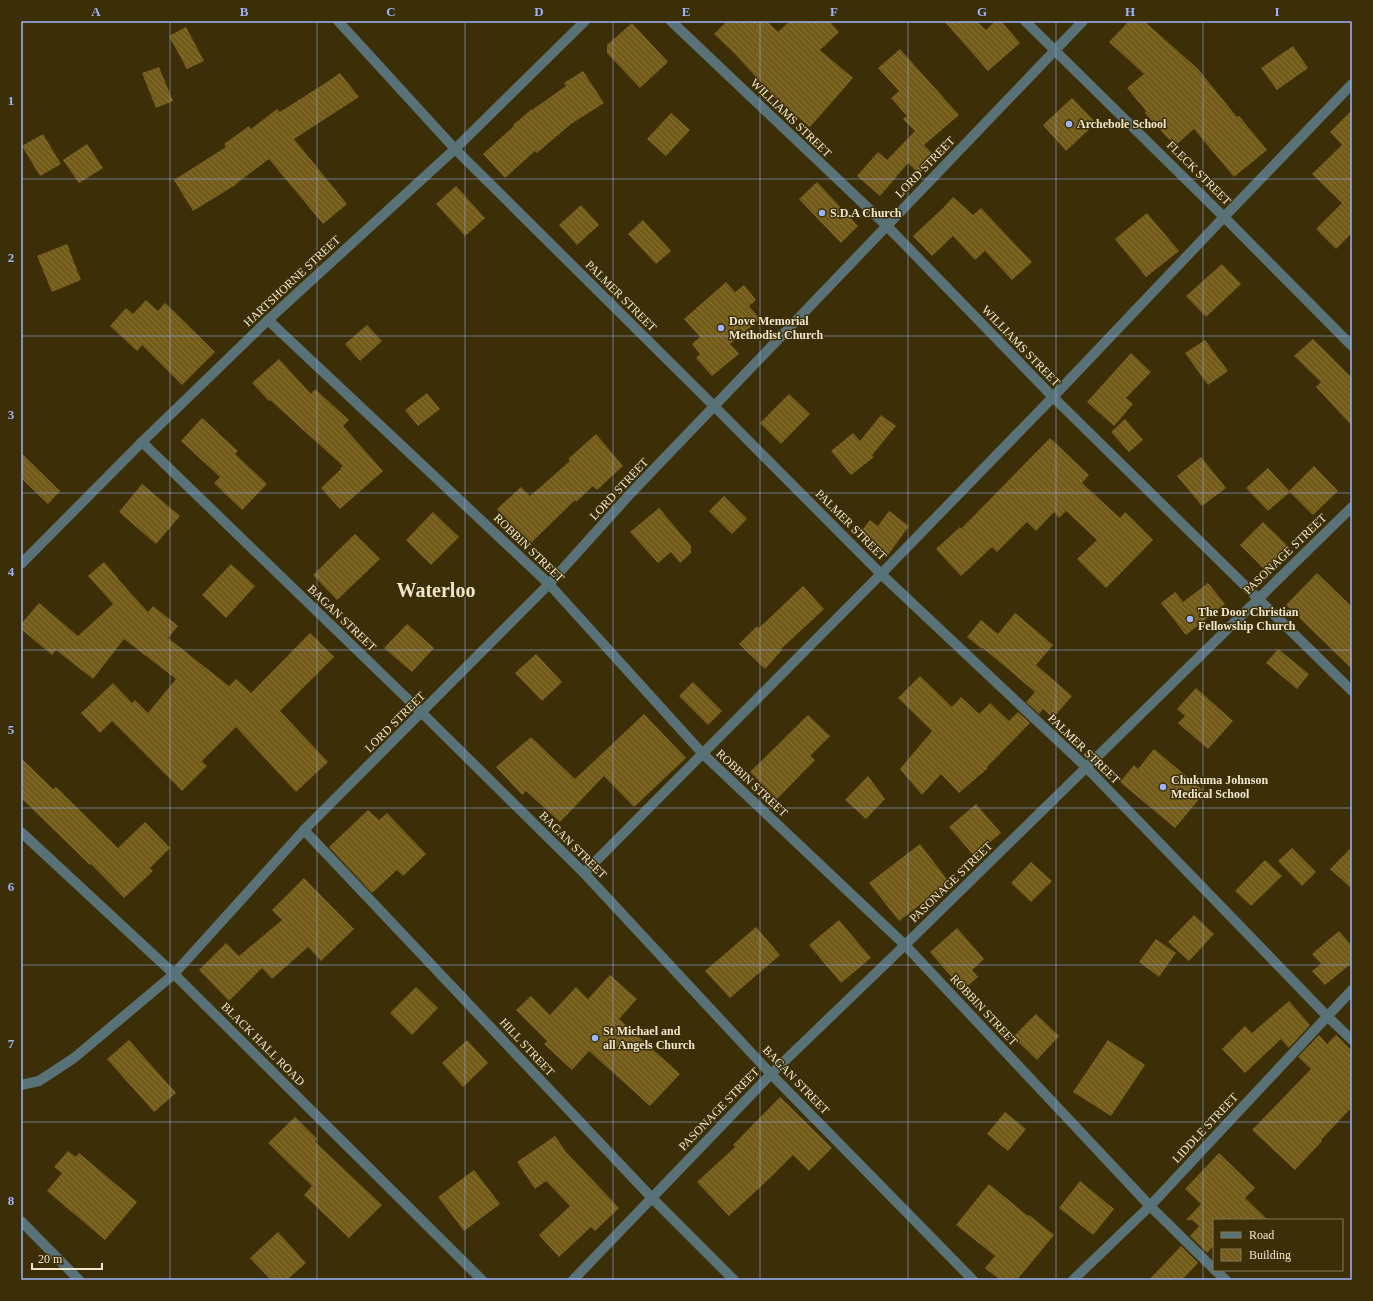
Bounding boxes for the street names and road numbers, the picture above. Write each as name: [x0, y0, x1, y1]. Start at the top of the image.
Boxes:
street label: WILLIAMS STREET: [748, 76, 835, 161]
street label: LORD STREET: [892, 133, 958, 201]
street label: FLECK STREET: [1164, 138, 1234, 208]
street label: HARTSHORNE STREET: [241, 232, 344, 329]
street label: PALMER STREET: [583, 258, 660, 335]
street label: WILLIAMS STREET: [979, 303, 1064, 390]
street label: LORD STREET: [587, 455, 652, 523]
street label: PALMER STREET: [813, 487, 890, 564]
street label: PASONAGE STREET: [1241, 510, 1330, 597]
street label: ROBBIN STREET: [491, 511, 568, 586]
street label: BAGAN STREET: [305, 582, 380, 655]
street label: LORD STREET: [362, 688, 429, 755]
street label: PALMER STREET: [1045, 711, 1123, 787]
street label: ROBBIN STREET: [713, 746, 791, 820]
street label: BAGAN STREET: [536, 808, 610, 882]
street label: PASONAGE STREET: [907, 838, 996, 925]
street label: ROBBIN STREET: [947, 971, 1021, 1049]
street label: BLACK HALL ROAD: [218, 999, 308, 1089]
street label: HILL STREET: [497, 1015, 558, 1079]
street label: BAGAN STREET: [760, 1043, 833, 1118]
street label: PASONAGE STREET: [676, 1064, 763, 1153]
street label: LIDDLE STREET: [1169, 1090, 1241, 1166]

